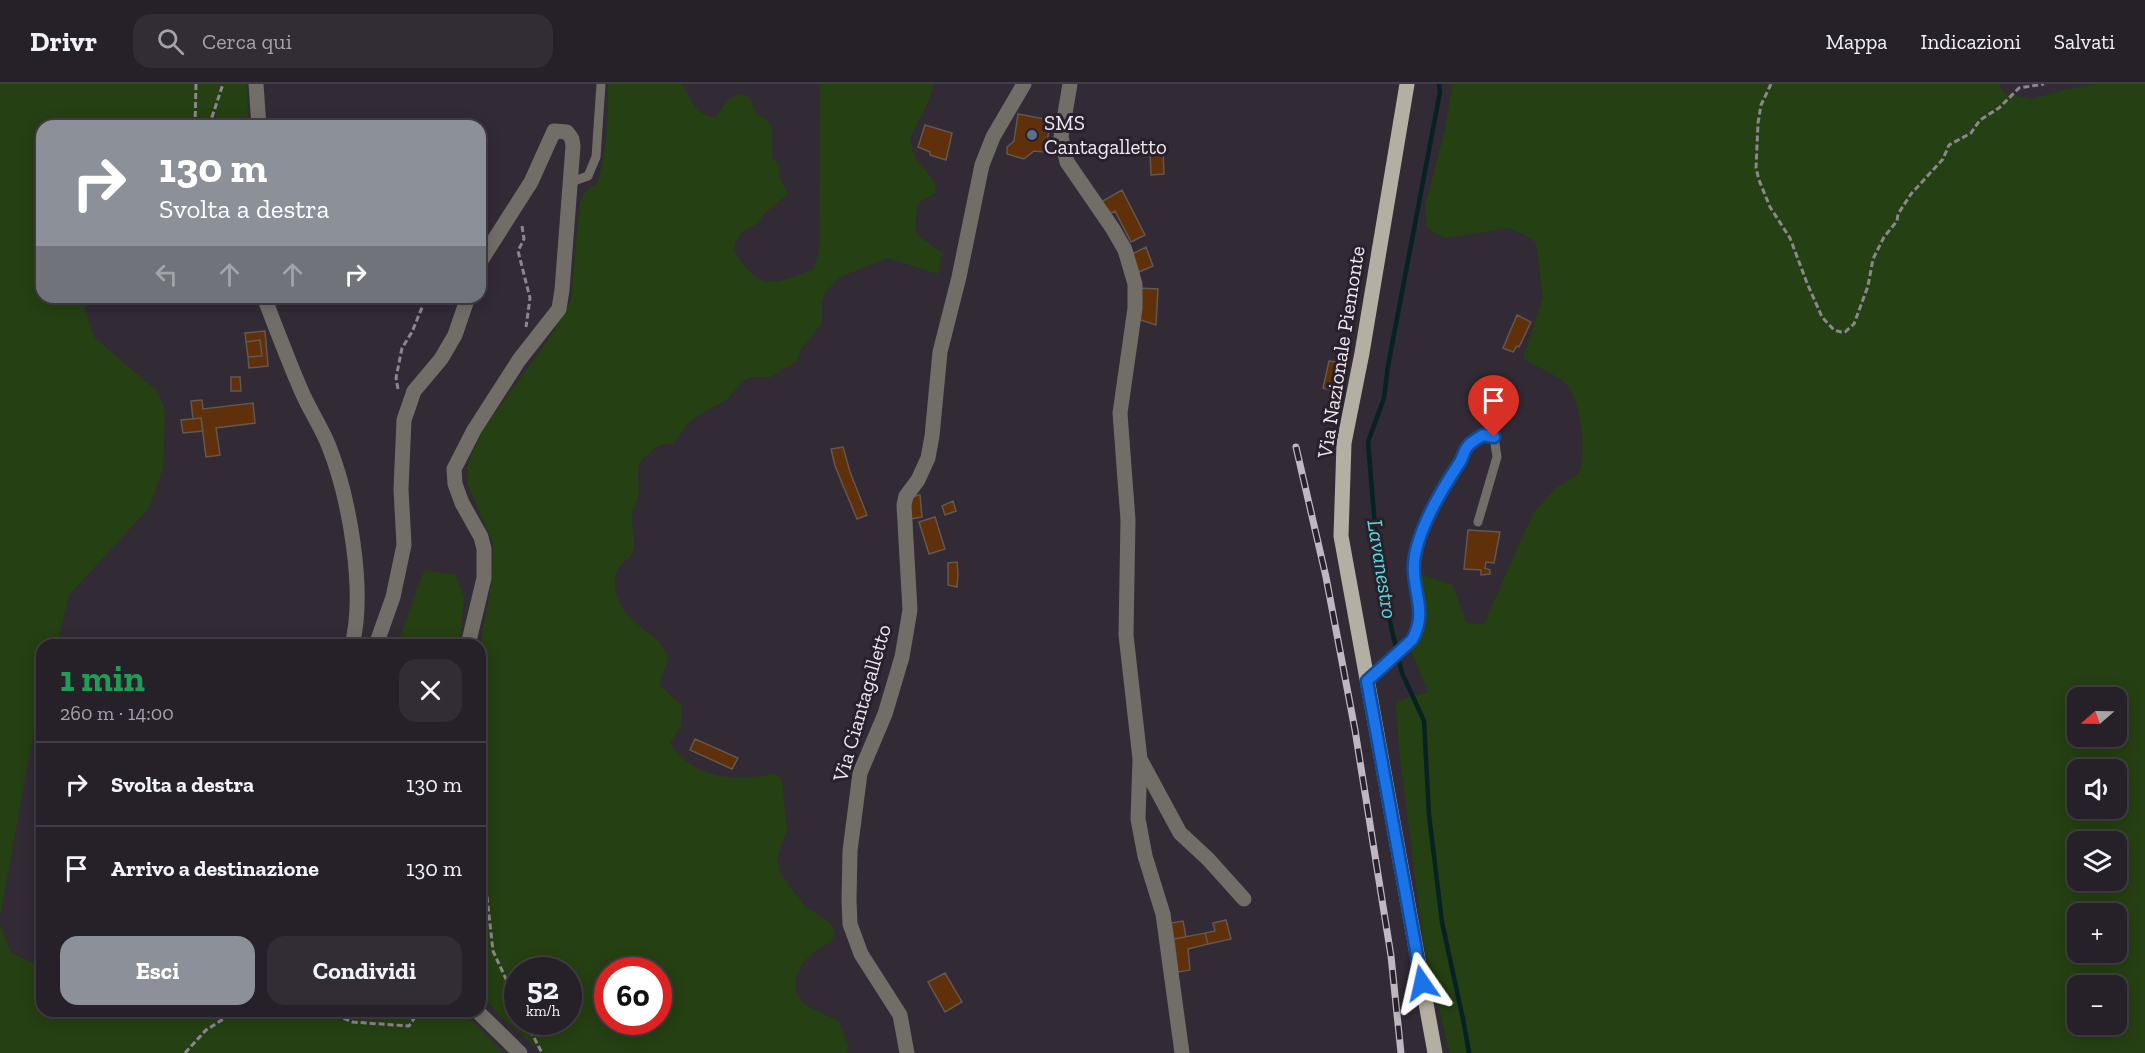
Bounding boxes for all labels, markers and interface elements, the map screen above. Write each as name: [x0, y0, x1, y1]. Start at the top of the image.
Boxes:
search box: [133, 14, 553, 68]
text: Drivr: [30, 25, 97, 58]
icon: search: [154, 25, 187, 58]
text: Cerca qui: [202, 28, 292, 55]
text: Mappa: [1826, 29, 1887, 54]
text: Indicazioni: [1920, 29, 2021, 54]
text: Salvati: [2054, 29, 2115, 54]
place label: SMS Cantagalletto: [1044, 110, 1167, 159]
marker: SMS Cantagalletto: [1025, 128, 1039, 142]
text: 130 m: [159, 142, 267, 193]
icon: right: [60, 144, 138, 222]
text: Svolta a destra: [159, 193, 330, 225]
street label: Via Nazionale Piemonte: [1311, 244, 1370, 461]
icon: left: [150, 258, 183, 291]
icon: ahead: [213, 258, 246, 291]
icon: ahead: [276, 258, 309, 291]
icon: right: [339, 258, 372, 291]
pin: [1468, 375, 1519, 437]
icon: arrive: [1477, 384, 1510, 417]
water label: Lavanestro: [1361, 518, 1404, 621]
street label: Via Ciantagalletto: [827, 621, 896, 785]
text: 1 min: [60, 657, 145, 700]
button: close: [399, 659, 462, 722]
north arrow: [2067, 687, 2127, 747]
map controls: [2067, 687, 2127, 1035]
text: 260 m · 14:00: [60, 701, 174, 725]
button: sound: [2067, 759, 2127, 819]
icon: right: [60, 768, 93, 801]
text: Svolta a destra: [111, 771, 254, 798]
text: 130 m: [406, 771, 462, 798]
button: layers: [2067, 831, 2127, 891]
icon: arrive: [60, 852, 93, 885]
text: Arrivo a destinazione: [111, 855, 319, 882]
text: 130 m: [406, 855, 462, 882]
button: +: [2067, 903, 2127, 963]
button: Esci: [60, 936, 255, 1005]
button: Condividi: [267, 936, 462, 1005]
position arrow: [1390, 951, 1454, 1015]
speed limit sign: 60: [594, 957, 672, 1035]
text: 52: [527, 971, 559, 1007]
button: −: [2067, 975, 2127, 1035]
text: km/h: [526, 1002, 560, 1020]

